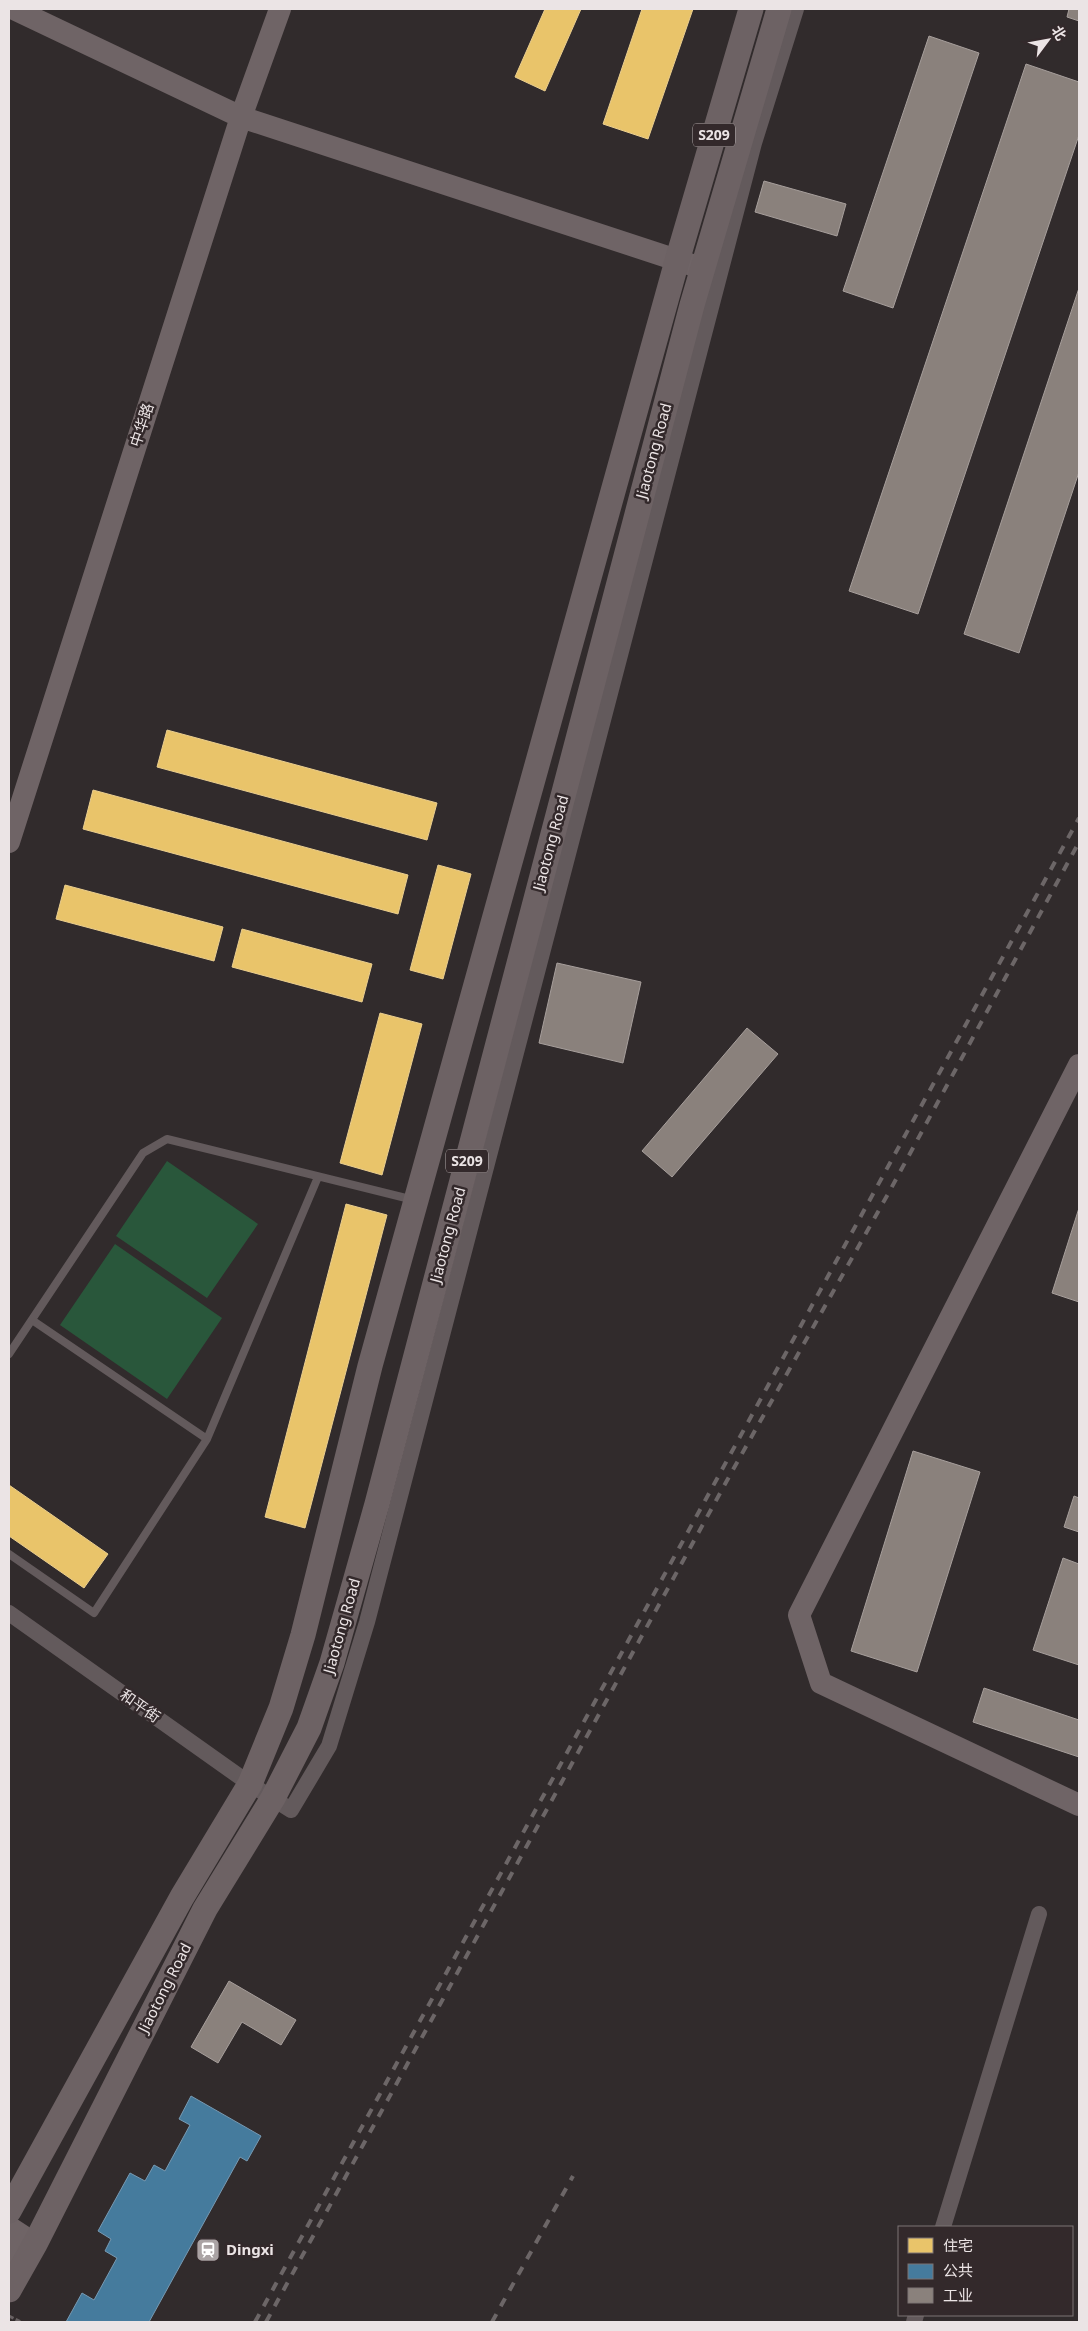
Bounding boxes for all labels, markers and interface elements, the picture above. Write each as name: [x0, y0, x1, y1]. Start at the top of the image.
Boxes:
north arrow: [1023, 15, 1073, 65]
text: 北: [1048, 22, 1071, 44]
road number: S209: [693, 124, 735, 146]
street label: 中华路: [125, 400, 158, 449]
street label: Jiaotong Road: [630, 401, 675, 503]
street label: Jiaotong Road: [527, 793, 572, 895]
road number: S209: [446, 1150, 488, 1172]
street label: Jiaotong Road: [424, 1185, 469, 1287]
street label: Jiaotong Road: [317, 1576, 364, 1678]
street label: 和平街: [116, 1684, 165, 1726]
street label: Jiaotong Road: [132, 1939, 195, 2038]
legend: [898, 2226, 1073, 2316]
text: 住宅: [943, 2235, 973, 2255]
station icon: Dingxi: [195, 2237, 221, 2263]
place label: Dingxi: [226, 2239, 274, 2259]
text: 公共: [943, 2260, 973, 2280]
text: 工业: [943, 2285, 973, 2305]

